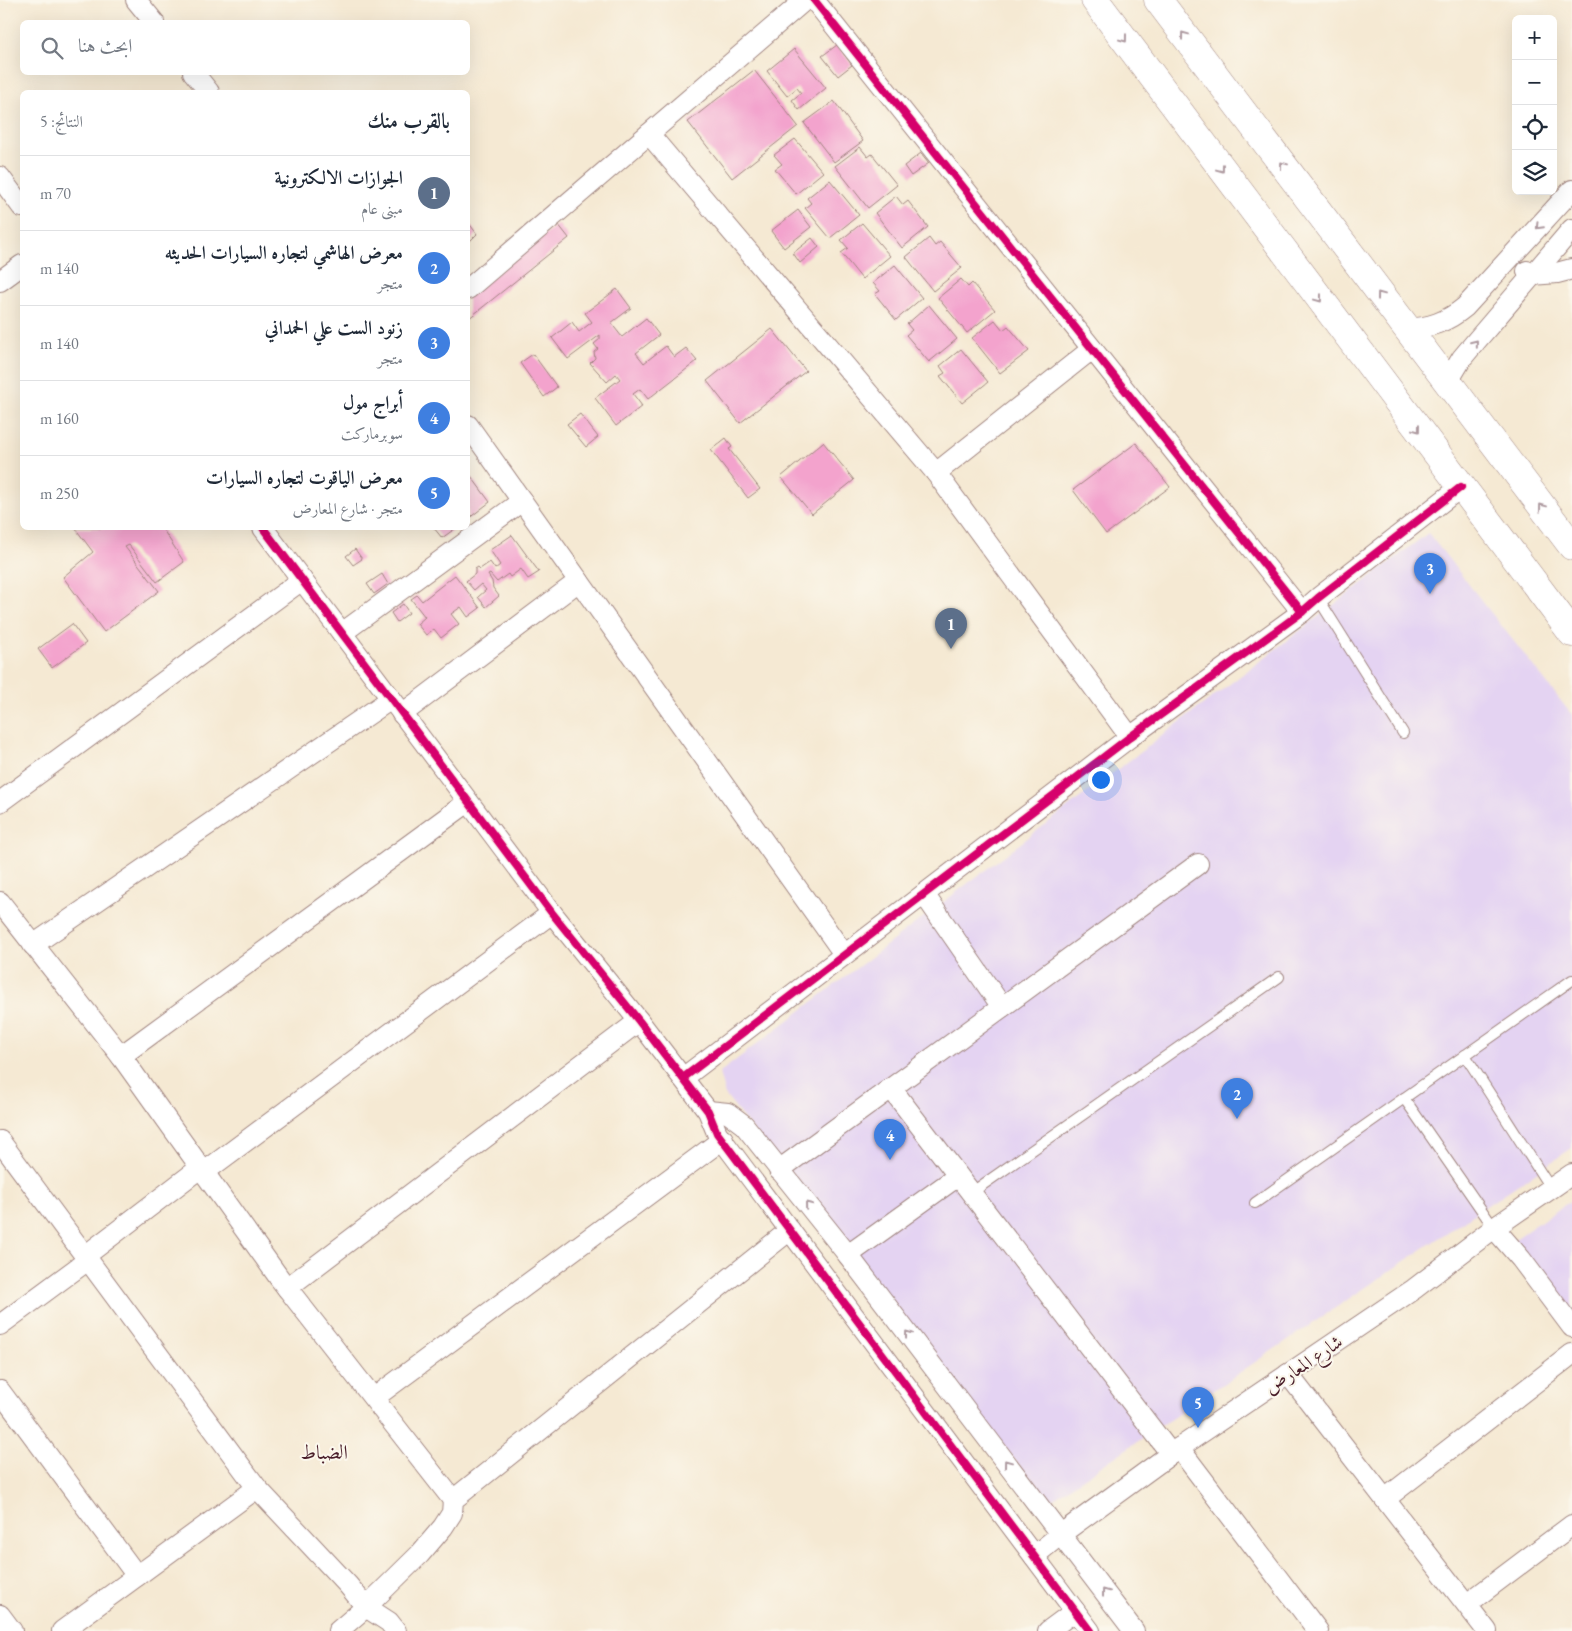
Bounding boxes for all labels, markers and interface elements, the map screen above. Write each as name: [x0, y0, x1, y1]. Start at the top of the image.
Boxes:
map controls: [1512, 15, 1557, 195]
button: +: [1512, 15, 1557, 60]
search box: [20, 20, 470, 75]
one-way arrow: [1182, 32, 1190, 41]
text: ابحث هنا: [78, 33, 132, 58]
one-way arrow: [1118, 33, 1127, 43]
icon: search: [38, 34, 66, 62]
button: −: [1512, 60, 1557, 105]
button: locate: [1512, 105, 1557, 150]
text: بالقرب منك: [367, 107, 450, 134]
text: النتائج: 5: [40, 111, 83, 132]
button: layers: [1512, 150, 1557, 195]
one-way arrow: [1280, 162, 1288, 171]
one-way arrow: [1216, 163, 1224, 172]
text: الجوازات الالكترونية: [274, 165, 403, 190]
text: 70 m: [40, 183, 71, 204]
text: 1: [430, 183, 438, 204]
text: مبنى عام: [361, 198, 403, 219]
one-way arrow: [1536, 220, 1545, 229]
text: معرض الهاشمي لتجاره السيارات الحديثه: [165, 240, 403, 265]
text: 140 m: [40, 258, 79, 279]
text: 2: [430, 258, 438, 279]
text: متجر: [378, 273, 403, 294]
one-way arrow: [1378, 292, 1386, 301]
one-way arrow: [1314, 293, 1322, 302]
text: زنود الست علي الحمداني: [265, 315, 403, 340]
text: 140 m: [40, 333, 79, 354]
text: 3: [430, 333, 438, 354]
one-way arrow: [1469, 339, 1478, 348]
text: متجر: [378, 348, 403, 369]
text: أبراج مول: [343, 390, 403, 415]
text: 160 m: [40, 408, 79, 429]
text: 4: [430, 408, 438, 429]
text: سوبرماركت: [341, 423, 403, 444]
one-way arrow: [1411, 423, 1420, 433]
text: معرض الياقوت لتجاره السيارات: [206, 465, 403, 490]
text: 250 m: [40, 483, 79, 504]
text: 5: [430, 483, 438, 504]
text: متجر · شارع المعارض: [293, 498, 403, 519]
one-way arrow: [1539, 504, 1548, 513]
pin: 3: [1414, 553, 1446, 594]
pin: 1: [935, 608, 967, 649]
your location: [1088, 767, 1114, 793]
pin: 2: [1221, 1078, 1253, 1119]
pin: 4: [874, 1119, 906, 1160]
one-way arrow: [804, 1202, 813, 1211]
street label: شارع المعارض: [1259, 1329, 1349, 1402]
one-way arrow: [905, 1330, 914, 1339]
pin: 5: [1182, 1387, 1214, 1428]
district label: الضباط: [300, 1439, 348, 1465]
one-way arrow: [1004, 1460, 1012, 1469]
one-way arrow: [1102, 1588, 1111, 1598]

